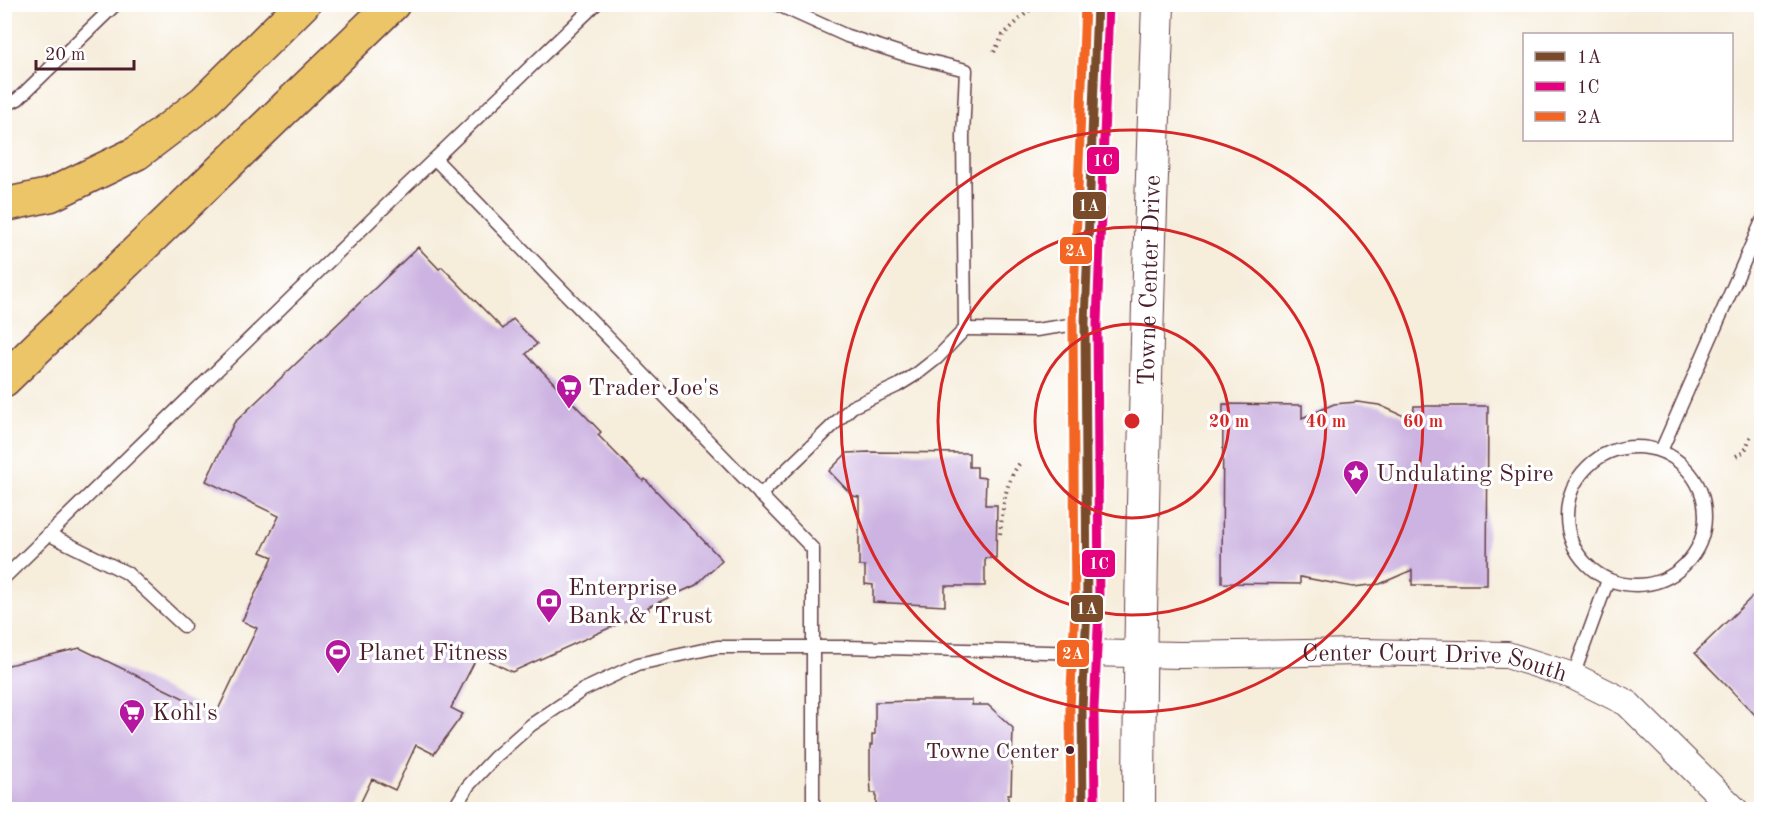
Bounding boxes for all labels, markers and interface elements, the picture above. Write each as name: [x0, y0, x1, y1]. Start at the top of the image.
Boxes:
scale bar: [36, 33, 134, 71]
legend: [1523, 33, 1733, 141]
text: 20 m: [45, 46, 85, 64]
text: 1A: [1577, 49, 1601, 67]
text: 1C: [1577, 79, 1600, 97]
text: 2A: [1577, 109, 1601, 127]
line badge: 1C: [1086, 146, 1120, 175]
text: 1C: [1093, 154, 1113, 170]
street label: Towne Center Drive: [1136, 175, 1166, 386]
line badge: 1A: [1072, 191, 1107, 220]
text: 1A: [1078, 199, 1100, 215]
line badge: 2A: [1059, 236, 1093, 265]
text: 2A: [1065, 244, 1087, 260]
supermarket icon: Trader Joe's: [554, 372, 584, 410]
place label: Trader Joe's: [588, 377, 719, 401]
centre of rings: [1122, 411, 1142, 431]
text: 20 m: [1209, 413, 1249, 431]
text: 40 m: [1306, 413, 1346, 431]
text: 60 m: [1403, 413, 1443, 431]
place icon: Undulating Spire: [1341, 458, 1371, 496]
place label: Undulating Spire: [1376, 463, 1554, 487]
line badge: 1C: [1081, 549, 1116, 578]
text: 1C: [1089, 557, 1109, 573]
place label: Enterprise Bank & Trust: [568, 577, 713, 629]
bank icon: Enterprise Bank & Trust: [534, 586, 564, 624]
line badge: 1A: [1070, 594, 1104, 623]
text: 1A: [1076, 602, 1098, 618]
sports icon: Planet Fitness: [323, 637, 353, 675]
line badge: 2A: [1056, 639, 1090, 668]
place label: Planet Fitness: [358, 642, 508, 666]
street label: Center Court Drive South: [1302, 642, 1570, 687]
text: 2A: [1062, 647, 1084, 663]
supermarket icon: Kohl's: [117, 697, 147, 735]
place label: Kohl's: [152, 702, 218, 726]
place label: Towne Center: [925, 741, 1059, 763]
marker: Towne Center: [1064, 744, 1076, 756]

